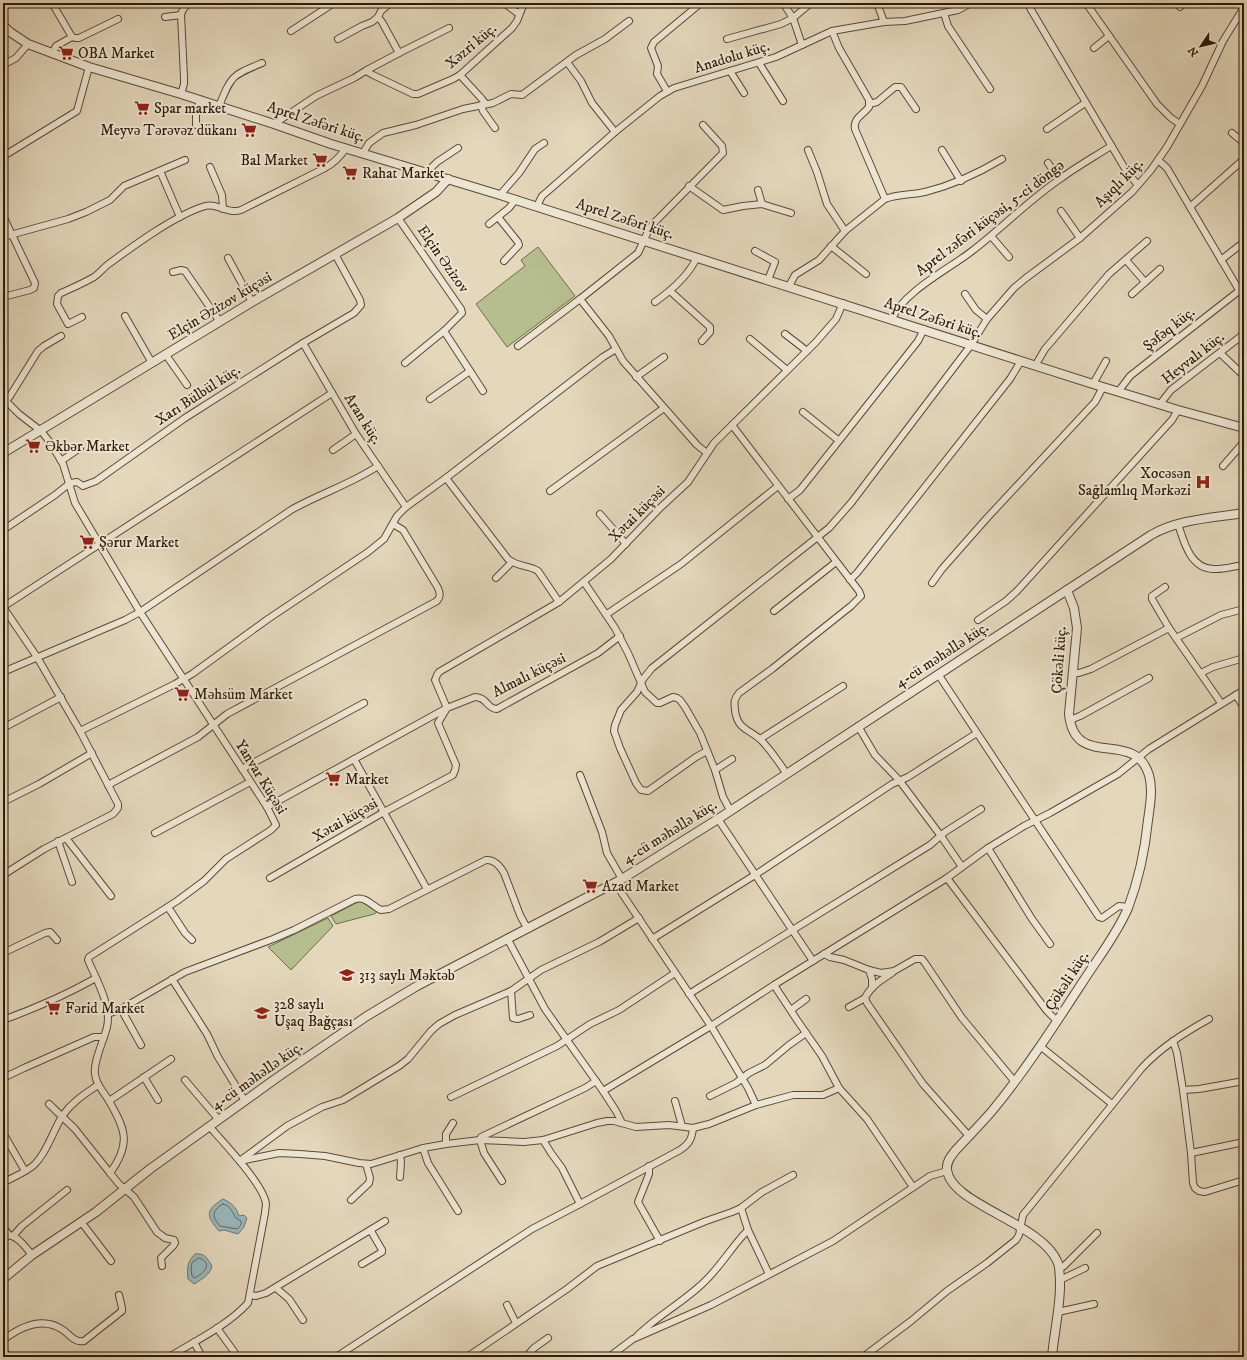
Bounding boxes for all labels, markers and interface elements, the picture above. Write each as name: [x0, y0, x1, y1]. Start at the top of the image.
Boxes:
street label: Xəzri küç.: [441, 19, 501, 73]
north arrow: [1181, 26, 1221, 66]
street label: Anadolu küç.: [692, 37, 772, 77]
text: N: [1185, 43, 1202, 59]
supermarket icon: OBA Market: [57, 44, 75, 62]
place label: OBA Market: [78, 44, 155, 63]
street label: Aprel Zəfəri küç.: [265, 97, 367, 147]
supermarket icon: Spar market: [133, 99, 151, 117]
place label: Spar market: [154, 99, 226, 118]
place label: Meyvə Tərəvəz dükanı: [100, 121, 237, 140]
supermarket icon: Meyvə Tərəvəz dükanı: [240, 121, 258, 139]
place label: Bal Market: [241, 151, 308, 170]
supermarket icon: Bal Market: [311, 151, 329, 169]
street label: Aşıqlı küç.: [1090, 154, 1148, 212]
street label: Aprel zəfəri küçəsi, 5-ci döngə: [912, 156, 1068, 280]
supermarket icon: Rahat Market: [341, 164, 359, 182]
place label: Rahat Market: [362, 164, 445, 183]
street label: Aprel Zəfəri küç.: [574, 194, 676, 244]
street label: Elçin Əzizov: [413, 222, 473, 297]
street label: Elçin Əzizov küçəsi: [165, 267, 276, 345]
street label: Aprel Zəfəri küç.: [882, 293, 984, 343]
street label: Şəfəq küç.: [1139, 303, 1199, 355]
street label: Heyvalı küç.: [1158, 327, 1228, 389]
street label: Xarı Bülbül küç.: [152, 360, 244, 430]
street label: Aran küç.: [340, 390, 386, 448]
supermarket icon: Əkbər Market: [24, 437, 42, 455]
place label: Əkbər Market: [45, 437, 130, 456]
place label: Xocəsən Sağlamlıq Mərkəzi: [1078, 464, 1191, 500]
hospital icon: Xocəsən Sağlamlıq Mərkəzi: [1194, 473, 1212, 491]
street label: Xətai küçəsi: [605, 482, 669, 546]
supermarket icon: Şərur Market: [78, 533, 96, 551]
place label: Şərur Market: [99, 533, 179, 552]
street label: 4-cü məhəllə küç.: [892, 618, 992, 692]
street label: Çökəli küç.: [1047, 626, 1071, 694]
street label: Almalı küçəsi: [489, 648, 569, 702]
supermarket icon: Məhsüm Market: [173, 685, 191, 703]
place label: Məhsüm Market: [194, 685, 293, 704]
street label: Yanvar Küçəsi: [231, 736, 291, 818]
supermarket icon: Market: [324, 770, 342, 788]
place label: Market: [345, 770, 389, 789]
street label: Xətai küçəsi: [309, 794, 381, 846]
street label: 4-cü məhəllə küç.: [619, 795, 721, 869]
supermarket icon: Azad Market: [581, 877, 599, 895]
place label: Azad Market: [602, 877, 679, 896]
street label: Çökəli küç.: [1041, 948, 1093, 1014]
school or university icon: 313 saylı Məktəb: [338, 966, 356, 984]
place label: 313 saylı Məktəb: [359, 966, 455, 985]
place label: 328 saylı Uşaq Bağçası: [274, 995, 353, 1031]
supermarket icon: Fərid Market: [44, 999, 62, 1017]
place label: Fərid Market: [65, 999, 145, 1018]
school or university icon: 328 saylı Uşaq Bağçası: [253, 1004, 271, 1022]
street label: 4-cü məhəllə küç.: [207, 1037, 307, 1115]

